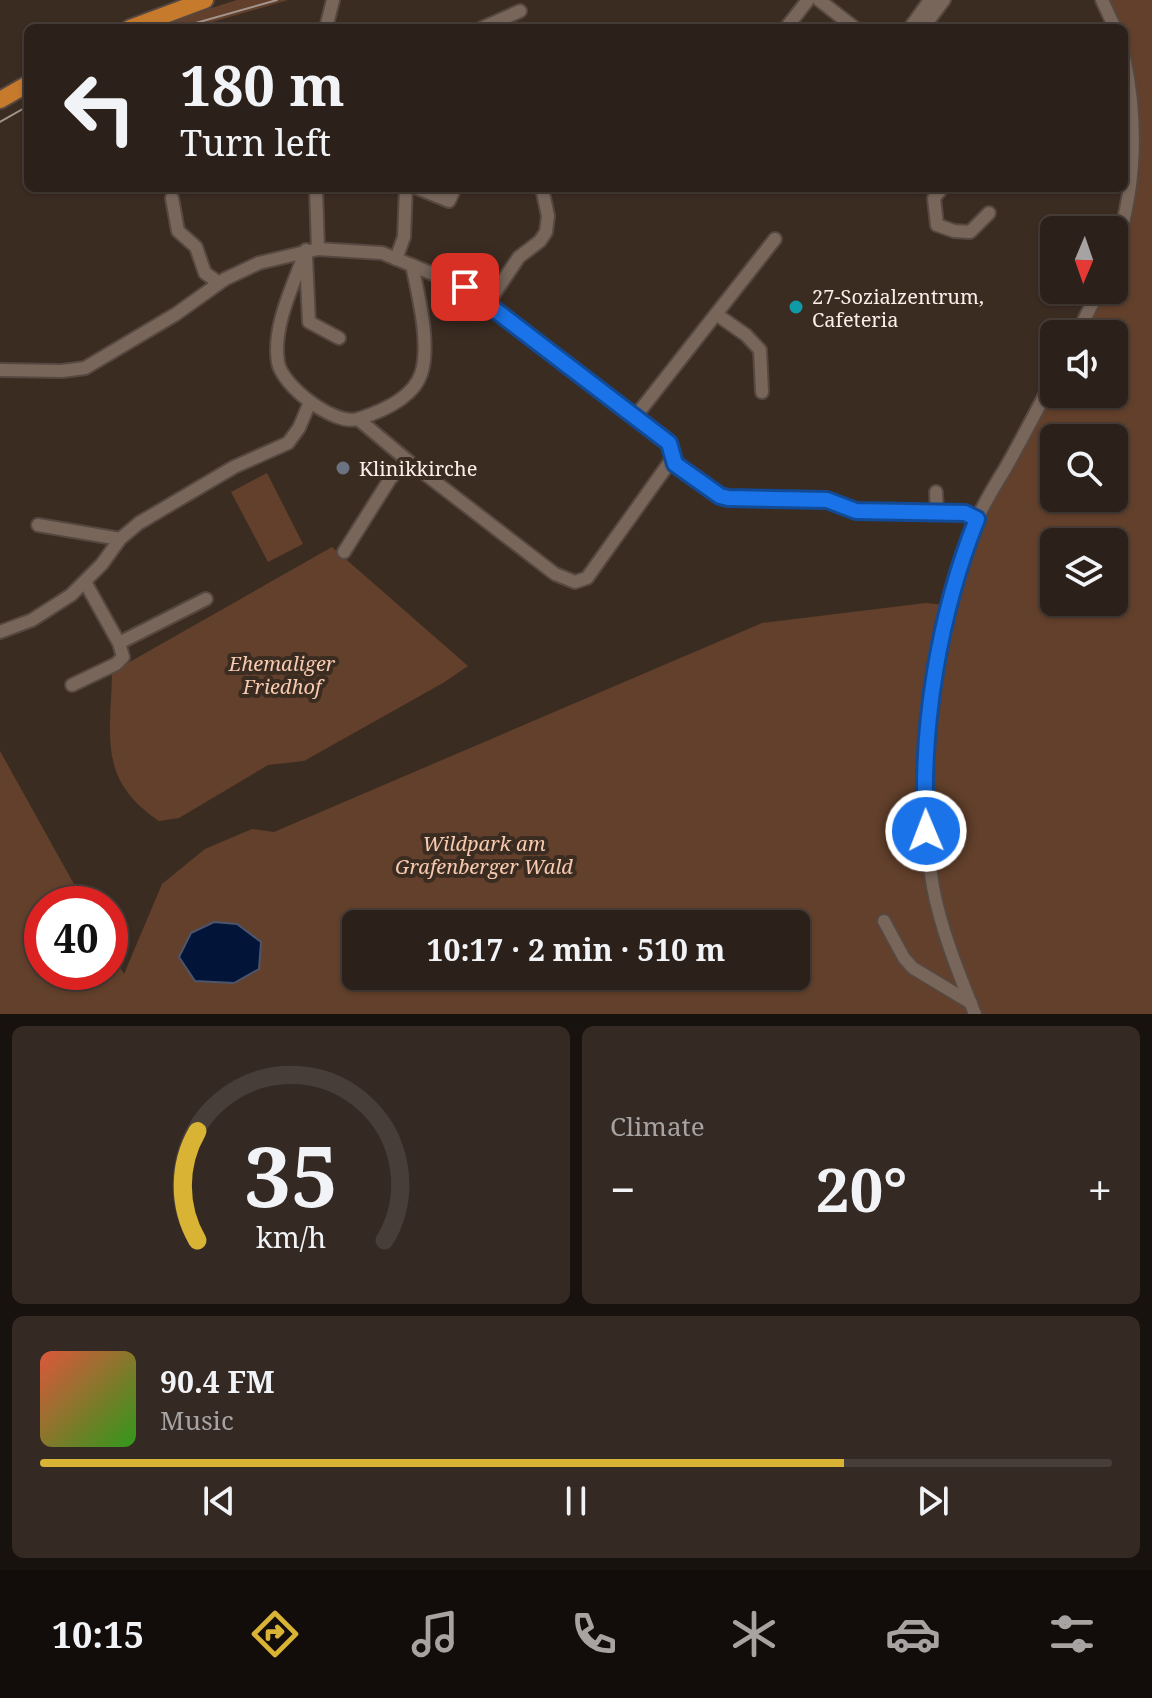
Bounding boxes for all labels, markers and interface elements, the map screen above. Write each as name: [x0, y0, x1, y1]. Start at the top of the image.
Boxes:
text: 180 m: [180, 46, 345, 122]
icon: left: [48, 56, 152, 160]
text: Turn left: [180, 118, 331, 167]
north arrow: [1040, 216, 1128, 304]
map controls: [1040, 216, 1128, 616]
pin: [431, 253, 499, 321]
icon: arrive: [443, 265, 487, 309]
place label: 27-Sozialzentrum, Cafeteria: [812, 283, 984, 333]
marker: 27-Sozialzentrum, Cafeteria: [787, 298, 805, 316]
button: sound: [1040, 320, 1128, 408]
button: search: [1040, 424, 1128, 512]
place label: Klinikkirche: [359, 455, 477, 482]
marker: Klinikkirche: [334, 459, 352, 477]
button: layers: [1040, 528, 1128, 616]
park label: Ehemaliger Friedhof: [228, 650, 336, 700]
position arrow: [884, 789, 968, 873]
park label: Wildpark am Grafenberger Wald: [395, 830, 573, 880]
speed limit sign: 40: [24, 886, 128, 990]
text: 10:17 · 2 min · 510 m: [427, 929, 725, 970]
text: Climate: [610, 1108, 705, 1144]
text: 35: [244, 1118, 338, 1231]
text: 20°: [816, 1148, 907, 1230]
text: −: [610, 1159, 635, 1219]
text: +: [1087, 1159, 1112, 1219]
text: km/h: [256, 1217, 326, 1256]
text: 90.4 FM: [160, 1361, 275, 1402]
text: Music: [160, 1402, 234, 1438]
icon: previous: [197, 1479, 241, 1523]
icon: pause: [554, 1479, 598, 1523]
icon: next: [911, 1479, 955, 1523]
icon: directions: [247, 1606, 303, 1662]
icon: music: [407, 1606, 463, 1662]
icon: phone: [566, 1606, 622, 1662]
icon: climate: [726, 1606, 782, 1662]
icon: car: [885, 1606, 941, 1662]
icon: filters: [1044, 1606, 1100, 1662]
text: 10:15: [52, 1610, 144, 1659]

